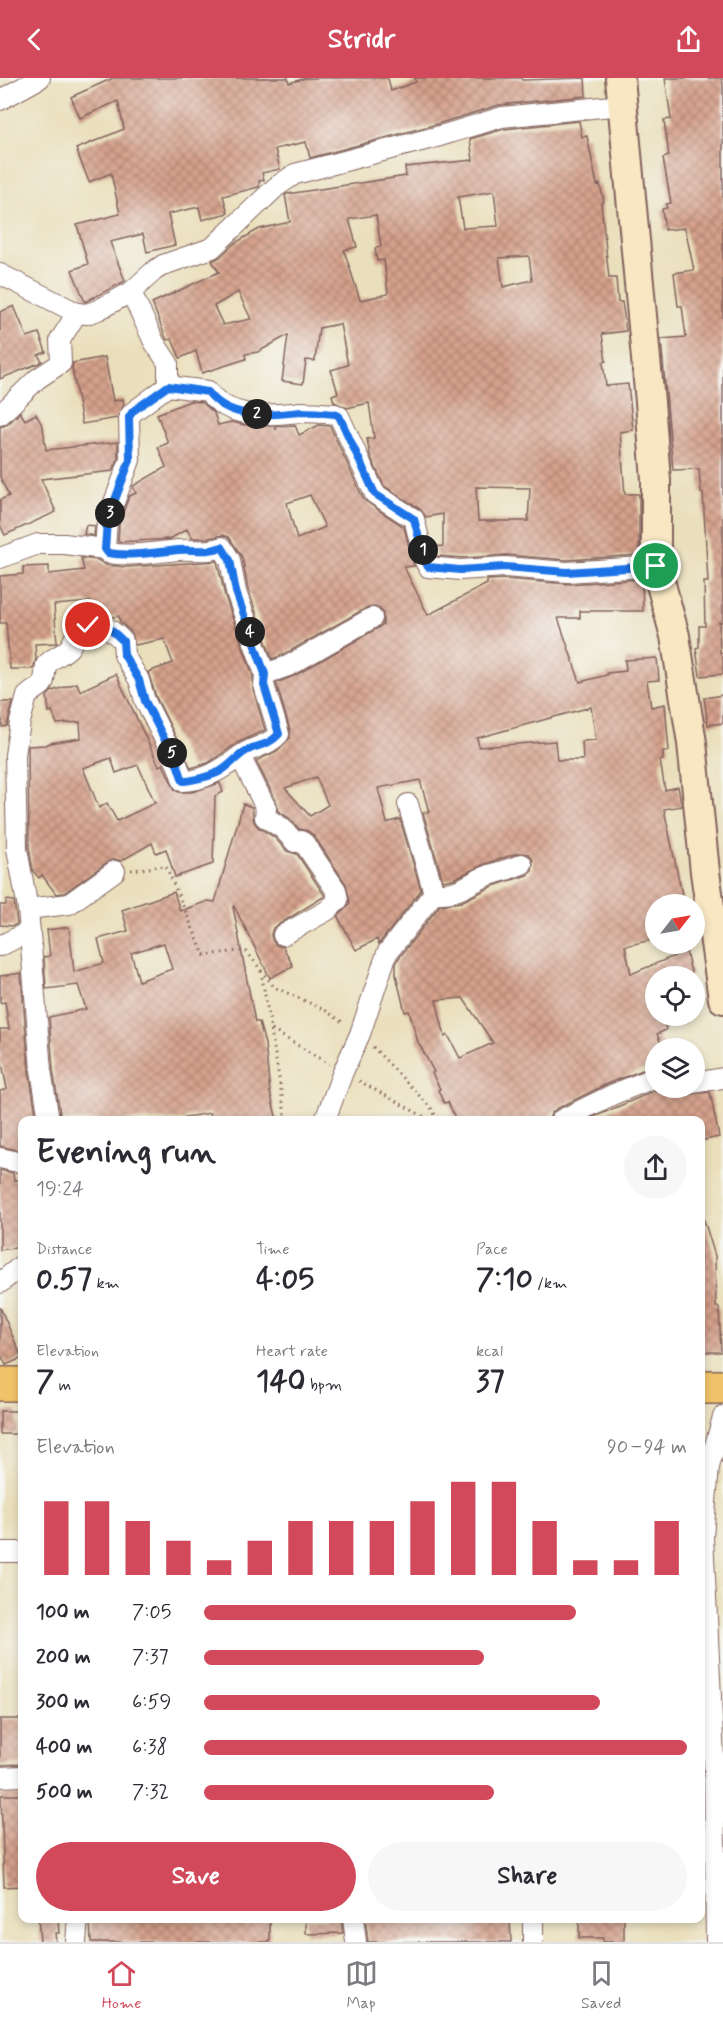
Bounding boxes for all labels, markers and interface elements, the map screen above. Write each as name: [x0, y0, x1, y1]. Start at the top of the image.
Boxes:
text: Stridr: [328, 22, 395, 57]
icon: back: [18, 23, 51, 56]
icon: share: [672, 23, 705, 56]
pin: 2: [242, 399, 272, 429]
text: 2: [253, 403, 261, 424]
pin: 3: [95, 498, 125, 528]
text: 3: [106, 502, 114, 523]
pin: 1: [408, 535, 438, 565]
text: 1: [419, 539, 427, 560]
pin: [630, 540, 681, 591]
icon: arrive: [639, 549, 672, 582]
pin: [62, 599, 113, 650]
icon: check: [71, 608, 104, 641]
pin: 4: [235, 617, 265, 647]
text: 4: [245, 621, 255, 642]
pin: 5: [157, 738, 187, 768]
text: 5: [167, 742, 177, 763]
north arrow: [645, 894, 705, 954]
map controls: [645, 894, 705, 1098]
button: locate: [645, 966, 705, 1026]
button: layers: [645, 1038, 705, 1098]
text: Evening run: [36, 1131, 216, 1175]
button: share: [624, 1136, 687, 1199]
text: 19:24: [36, 1176, 84, 1203]
text: Distance: [36, 1239, 92, 1260]
text: Time: [256, 1239, 290, 1260]
text: Pace: [476, 1239, 508, 1260]
text: 0.57: [36, 1260, 92, 1299]
text: 4:05: [256, 1260, 314, 1299]
text: 7:10: [476, 1260, 533, 1299]
text: km: [92, 1273, 120, 1294]
text: /km: [533, 1273, 567, 1294]
text: Elevation: [36, 1341, 99, 1362]
text: Heart rate: [256, 1341, 328, 1362]
text: kcal: [476, 1341, 503, 1362]
text: 7: [36, 1362, 54, 1401]
text: 140: [256, 1362, 306, 1401]
text: 37: [476, 1362, 505, 1401]
text: m: [54, 1375, 71, 1396]
text: bpm: [306, 1375, 342, 1396]
text: Elevation: [36, 1434, 115, 1461]
text: 90–94 m: [607, 1434, 687, 1461]
text: 100 m: [36, 1599, 90, 1626]
text: 7:05: [132, 1599, 171, 1626]
text: 200 m: [36, 1644, 91, 1671]
text: 7:37: [132, 1644, 169, 1671]
text: 300 m: [36, 1689, 90, 1716]
text: 6:59: [132, 1689, 172, 1716]
text: 400 m: [36, 1734, 92, 1761]
text: 6:38: [132, 1734, 168, 1761]
text: 500 m: [36, 1779, 93, 1806]
text: 7:32: [132, 1779, 169, 1806]
button: Save: [36, 1842, 356, 1911]
button: Share: [368, 1842, 687, 1911]
tab: Home: [102, 1957, 141, 2014]
tab: Map: [345, 1957, 378, 2014]
tab: Saved: [581, 1957, 621, 2014]

